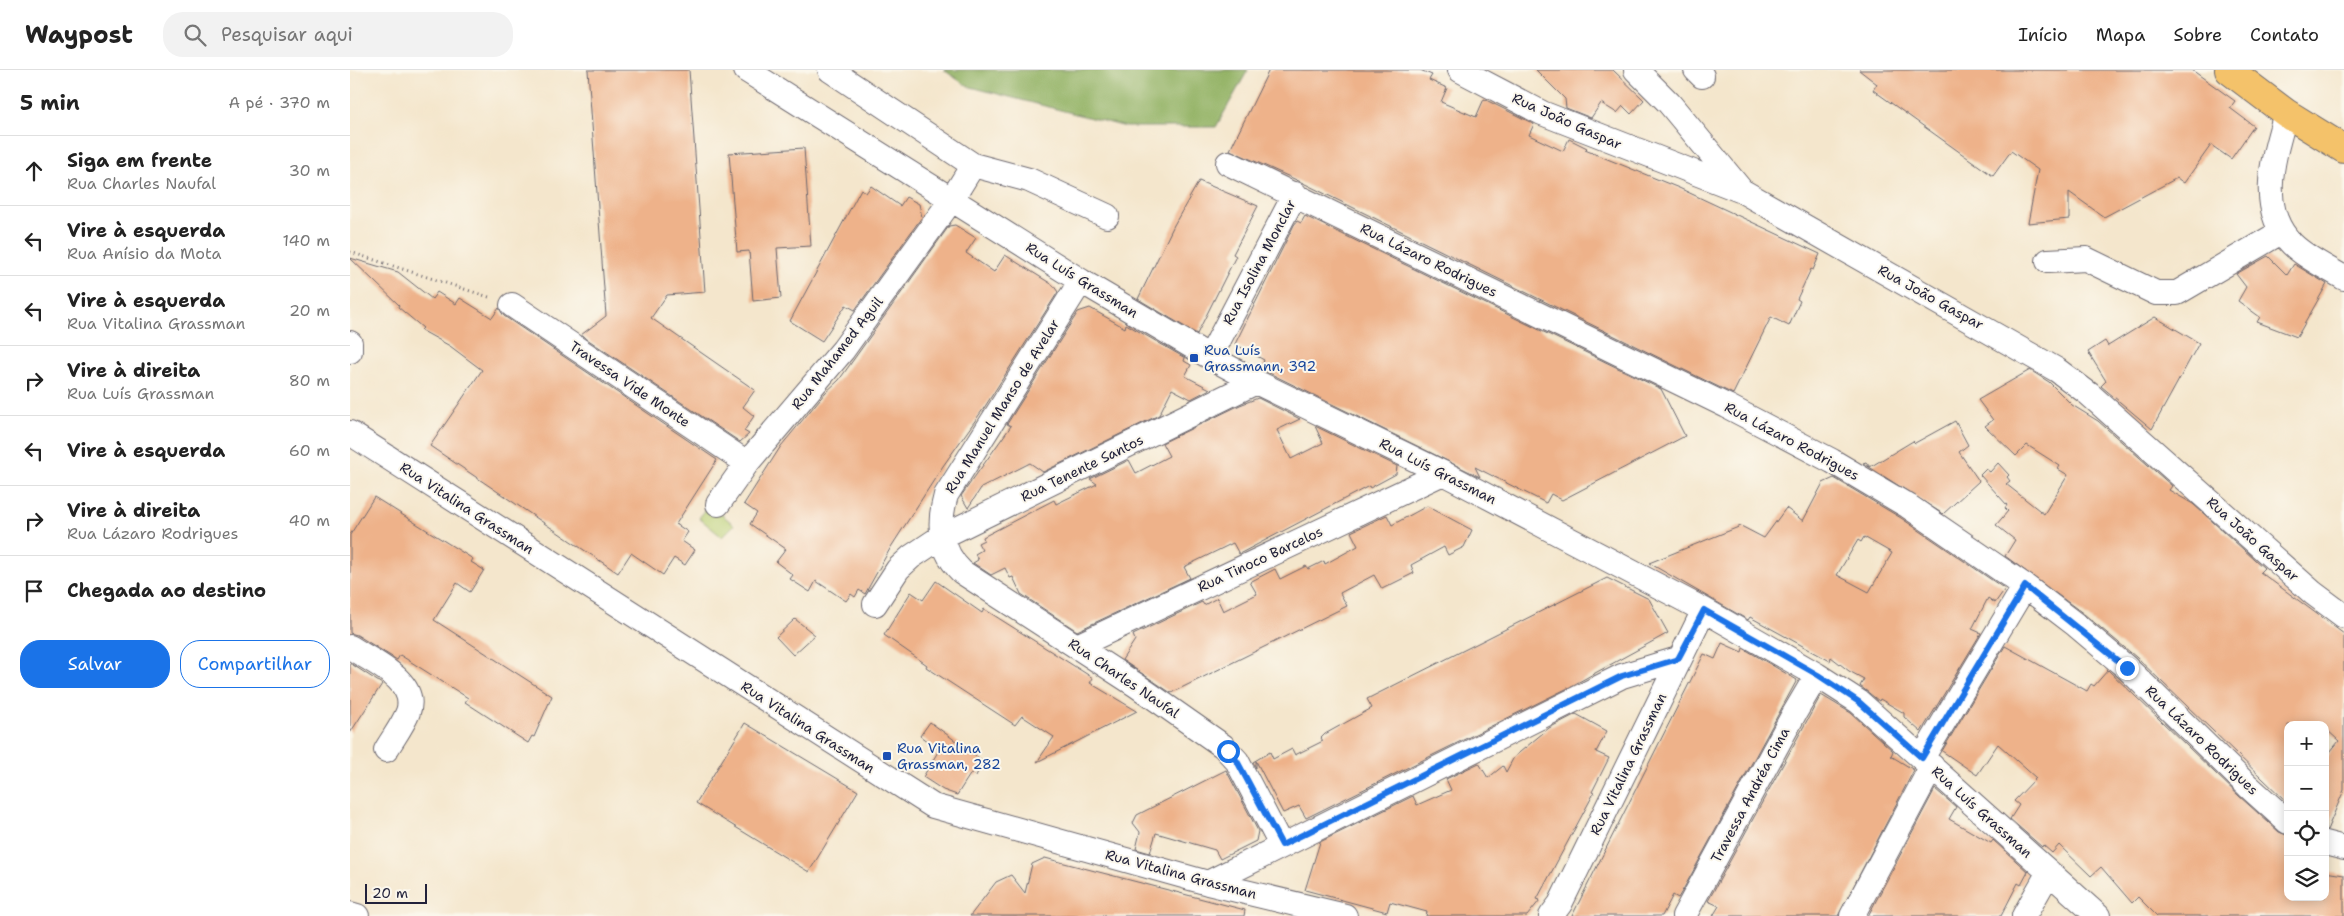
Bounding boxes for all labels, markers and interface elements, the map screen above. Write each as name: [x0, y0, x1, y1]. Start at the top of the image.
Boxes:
search box: [163, 12, 513, 57]
text: Waypost: [25, 19, 133, 51]
icon: search: [181, 21, 209, 49]
text: Pesquisar aqui: [221, 22, 353, 47]
text: Início: [2018, 23, 2068, 47]
text: Mapa: [2096, 23, 2145, 47]
text: Sobre: [2173, 23, 2222, 47]
text: Contato: [2250, 23, 2319, 47]
text: 5 min: [20, 89, 80, 117]
street label: Rua João Gaspar: [1509, 89, 1625, 153]
text: A pé · 370 m: [228, 92, 330, 113]
text: Siga em frente: [67, 148, 212, 173]
icon: ahead: [20, 157, 48, 185]
text: 30 m: [289, 160, 330, 181]
text: Rua Charles Naufal: [67, 173, 216, 194]
street label: Rua Isolina Monclar: [1218, 196, 1300, 328]
text: Vire à esquerda: [67, 218, 225, 243]
street label: Rua Lázaro Rodrigues: [1358, 219, 1500, 301]
icon: left: [20, 227, 48, 255]
text: 140 m: [283, 230, 330, 251]
street label: Rua Luís Grassman: [1023, 238, 1142, 322]
text: Rua Anísio da Mota: [67, 243, 221, 264]
street label: Rua João Gaspar: [1875, 260, 1987, 334]
text: Vire à esquerda: [67, 288, 225, 313]
street label: Rua Mahamed Aguil: [787, 292, 887, 413]
icon: left: [20, 297, 48, 325]
text: 20 m: [289, 300, 330, 321]
text: Rua Vitalina Grassman: [67, 313, 245, 334]
street label: Rua Manuel Manso de Avelar: [941, 315, 1063, 497]
street label: Travessa Vide Monte: [566, 337, 694, 431]
place label: Rua Luís Grassmann, 392: [1204, 341, 1316, 375]
marker: Rua Luís Grassmann, 392: [1188, 352, 1200, 364]
text: Vire à direita: [67, 358, 200, 383]
icon: right: [20, 367, 48, 395]
text: 80 m: [289, 370, 330, 391]
text: Rua Luís Grassman: [67, 383, 214, 404]
street label: Rua Lázaro Rodrigues: [1722, 398, 1863, 484]
street label: Rua Tenente Santos: [1018, 430, 1146, 506]
street label: Rua Luís Grassman: [1376, 434, 1500, 508]
icon: left: [20, 437, 48, 465]
text: Vire à esquerda: [67, 438, 225, 463]
text: 60 m: [289, 440, 330, 461]
street label: Rua Vitalina Grassman: [397, 458, 538, 558]
street label: Rua João Gaspar: [2203, 493, 2303, 586]
text: Vire à direita: [67, 498, 200, 523]
icon: right: [20, 507, 48, 535]
text: 40 m: [288, 510, 330, 531]
street label: Rua Tinoco Barcelos: [1194, 522, 1326, 596]
text: Rua Lázaro Rodrigues: [67, 523, 239, 544]
icon: arrive: [20, 577, 48, 605]
text: Chegada ao destino: [67, 578, 266, 603]
street label: Rua Charles Naufal: [1065, 634, 1184, 722]
button: Salvar: [20, 640, 170, 688]
button: Compartilhar: [180, 640, 330, 688]
route end: [2116, 657, 2139, 680]
street label: Rua Vitalina Grassman: [738, 677, 879, 777]
street label: Rua Lázaro Rodrigues: [2142, 681, 2262, 799]
street label: Rua Vitalina Grassman: [1586, 690, 1670, 838]
map controls: [2284, 721, 2329, 901]
button: +: [2284, 721, 2329, 766]
street label: Travessa Andréa Cima: [1707, 724, 1793, 866]
place label: Rua Vitalina Grassman, 282: [897, 739, 1001, 773]
route start: [1217, 740, 1240, 763]
marker: Rua Vitalina Grassman, 282: [881, 750, 893, 762]
street label: Rua Luís Grassman: [1928, 762, 2036, 862]
button: −: [2284, 766, 2329, 811]
button: locate: [2284, 811, 2329, 856]
street label: Rua Vitalina Grassman: [1103, 845, 1259, 903]
button: layers: [2284, 856, 2329, 901]
scale bar: [365, 881, 428, 904]
text: 20 m: [372, 884, 408, 902]

